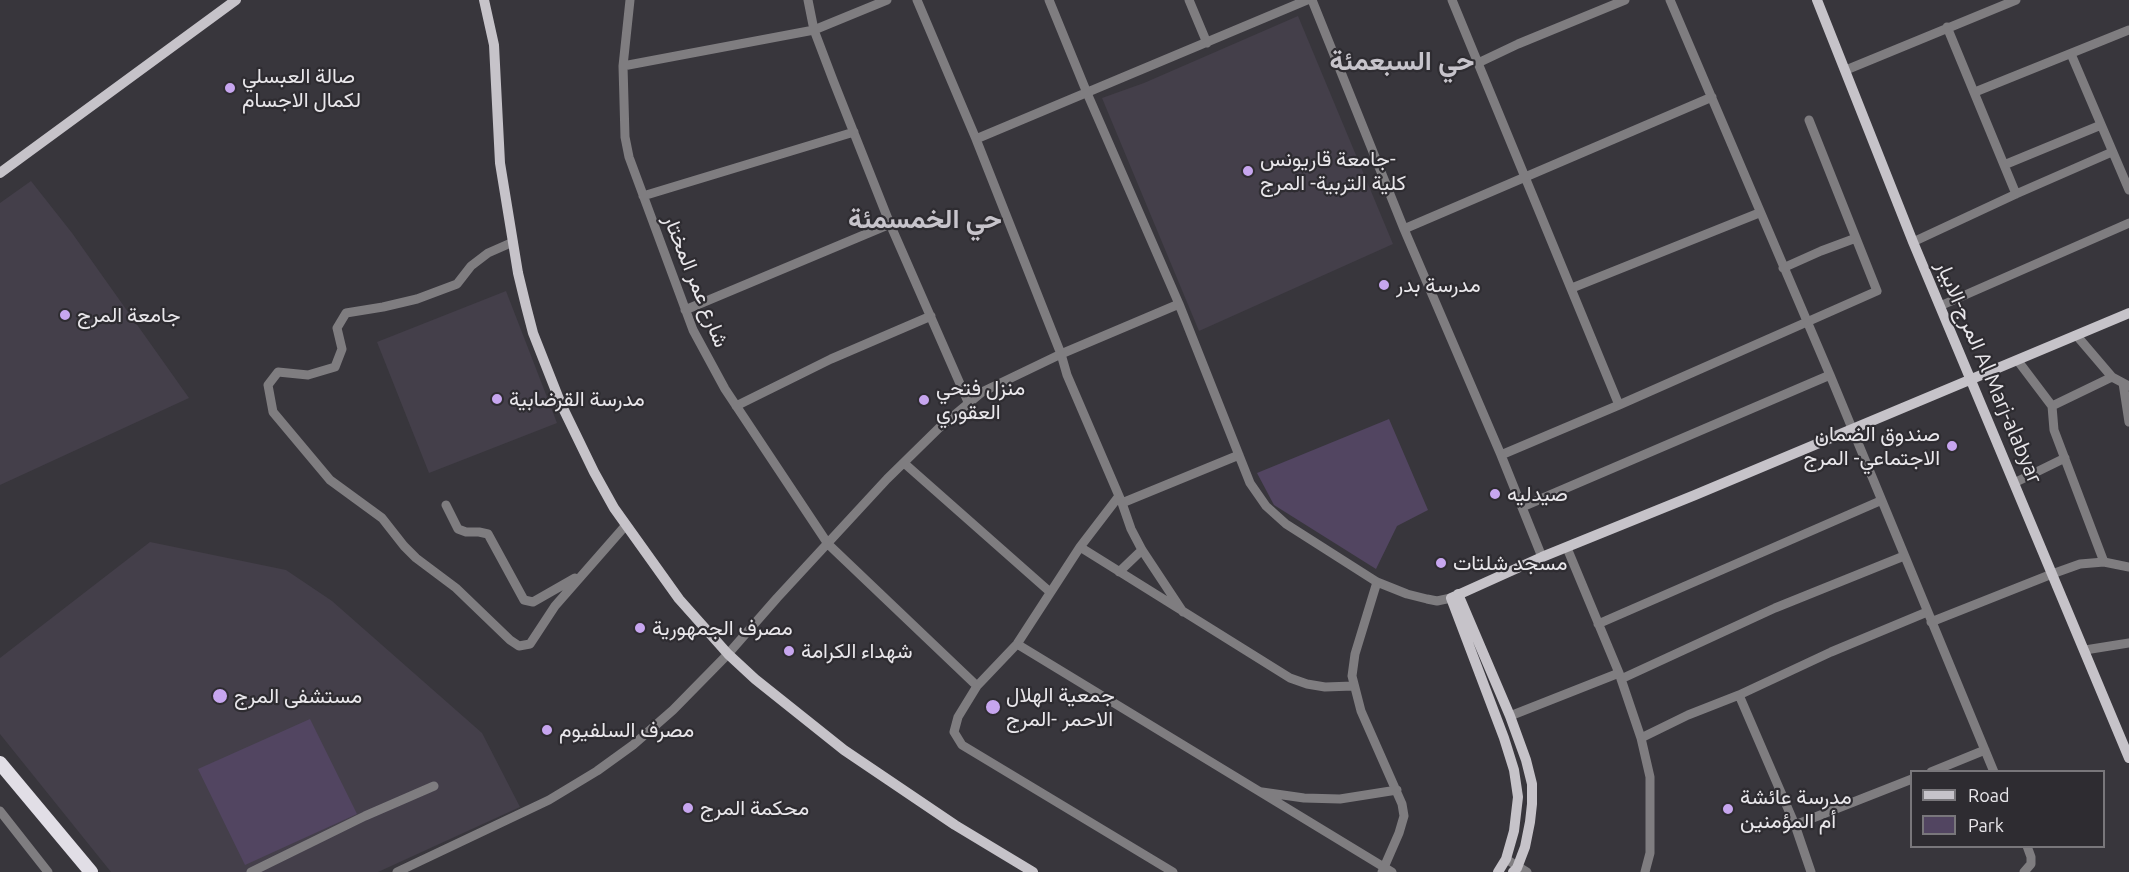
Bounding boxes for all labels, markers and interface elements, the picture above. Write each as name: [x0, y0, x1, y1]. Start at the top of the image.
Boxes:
district label: حي السبعمئة: [1330, 45, 1474, 77]
place label: صالة العبسلي لكمال الاجسام: [242, 63, 361, 113]
marker: صالة العبسلي لكمال الاجسام: [223, 81, 237, 95]
place label: جامعة قاريونس- كلية التربية- المرج: [1260, 146, 1406, 196]
marker: جامعة قاريونس- كلية التربية- المرج: [1241, 164, 1255, 178]
district label: حي الخمسمئة: [848, 203, 1002, 235]
street label: شارع عمر المختار: [658, 211, 734, 351]
street label: المرج-الابيار Al Marj-alabyar: [1931, 257, 2047, 487]
place label: مدرسة بدر: [1396, 272, 1481, 298]
marker: مدرسة بدر: [1377, 278, 1391, 292]
place label: جامعة المرج: [77, 302, 181, 328]
marker: جامعة المرج: [58, 308, 72, 322]
place label: منزل فتحي العقوري: [936, 375, 1025, 425]
place label: مدرسة القرضابية: [509, 386, 645, 412]
marker: مدرسة القرضابية: [490, 392, 504, 406]
marker: منزل فتحي العقوري: [917, 393, 931, 407]
place label: صندوق الضمان الاجتماعي- المرج: [1803, 421, 1940, 471]
marker: صندوق الضمان الاجتماعي- المرج: [1945, 439, 1959, 453]
place label: صيدليه: [1507, 481, 1568, 507]
marker: صيدليه: [1488, 487, 1502, 501]
place label: مسجد شلتات: [1453, 550, 1567, 576]
marker: مسجد شلتات: [1434, 556, 1448, 570]
place label: مصرف الجمهورية: [652, 615, 793, 641]
marker: مصرف الجمهورية: [633, 621, 647, 635]
place label: شهداء الكرامة: [801, 638, 913, 664]
marker: شهداء الكرامة: [782, 644, 796, 658]
place label: جمعية الهلال الاحمر -المرج: [1006, 682, 1115, 732]
place label: مستشفى المرج: [234, 683, 362, 709]
marker: مستشفى المرج: [211, 687, 229, 705]
marker: جمعية الهلال الاحمر -المرج: [984, 698, 1002, 716]
place label: مصرف السلفيوم: [559, 717, 694, 743]
marker: مصرف السلفيوم: [540, 723, 554, 737]
legend: [1910, 770, 2105, 848]
place label: مدرسة عائشة أم المؤمنين: [1740, 784, 1852, 834]
text: Road: [1968, 785, 2010, 805]
place label: محكمة المرج: [700, 795, 809, 821]
marker: محكمة المرج: [681, 801, 695, 815]
marker: مدرسة عائشة أم المؤمنين: [1721, 802, 1735, 816]
text: Park: [1968, 815, 2004, 835]

